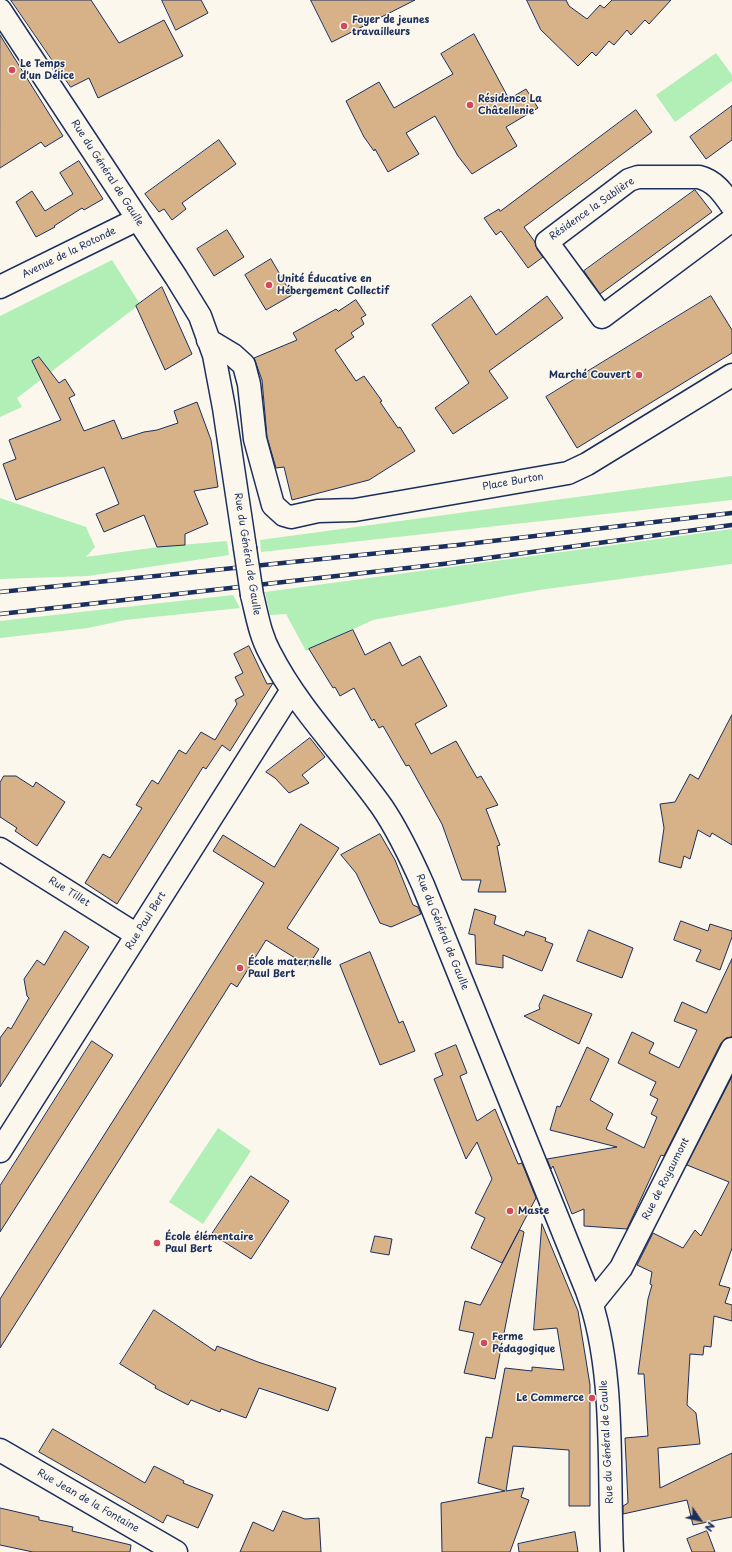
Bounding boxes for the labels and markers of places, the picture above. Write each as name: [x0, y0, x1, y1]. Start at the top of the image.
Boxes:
place label: Foyer de jeunes travailleurs: [352, 14, 429, 38]
marker: Foyer de jeunes travailleurs: [339, 21, 349, 31]
place label: Le Temps d'un Délice: [20, 58, 74, 82]
marker: Le Temps d'un Délice: [7, 65, 17, 75]
place label: Résidence La Châtellenie: [478, 93, 542, 116]
marker: Résidence La Châtellenie: [465, 100, 475, 110]
place label: Unité Éducative en Hébergement Collectif: [277, 273, 389, 296]
marker: Unité Éducative en Hébergement Collectif: [264, 280, 274, 290]
place label: Marché Couvert: [549, 369, 631, 381]
marker: Marché Couvert: [634, 370, 644, 380]
place label: École maternelle Paul Bert: [248, 956, 332, 980]
marker: École maternelle Paul Bert: [235, 963, 245, 973]
place label: Maste: [518, 1205, 549, 1217]
marker: Maste: [505, 1206, 515, 1216]
place label: École élémentaire Paul Bert: [165, 1231, 254, 1254]
marker: École élémentaire Paul Bert: [152, 1238, 162, 1248]
place label: Ferme Pédagogique: [492, 1331, 555, 1354]
marker: Ferme Pédagogique: [479, 1338, 489, 1348]
place label: Le Commerce: [516, 1392, 584, 1404]
marker: Le Commerce: [587, 1393, 597, 1403]

